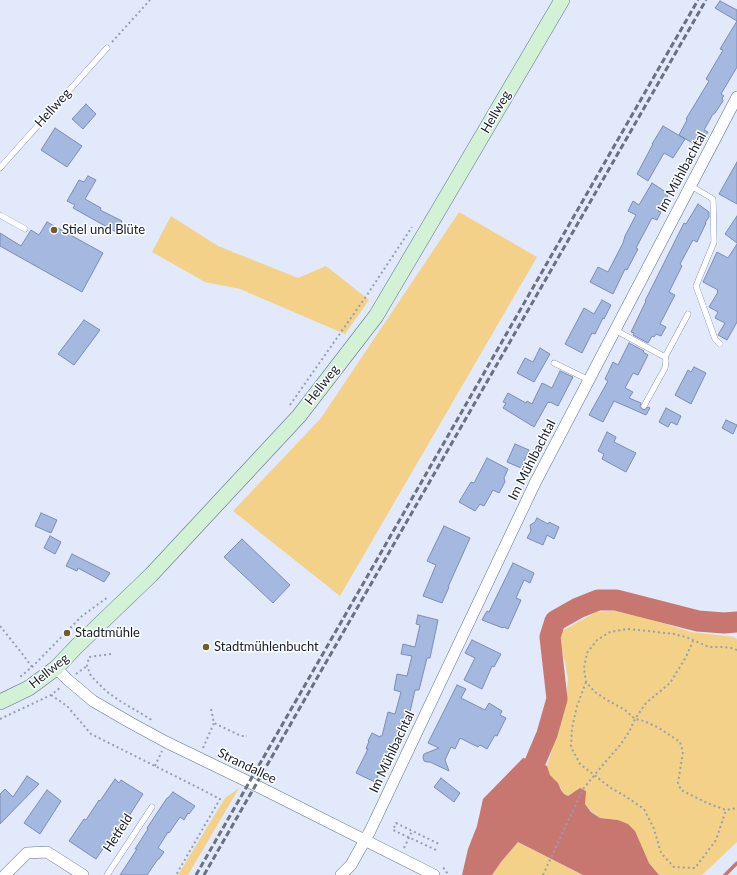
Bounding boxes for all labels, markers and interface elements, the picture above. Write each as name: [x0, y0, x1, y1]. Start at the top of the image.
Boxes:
street label: Hellweg: [32, 86, 74, 130]
street label: Hellweg: [478, 88, 514, 136]
street label: Im Mühlbachtal: [654, 129, 710, 215]
place label: Stiel und Blüte: [62, 222, 145, 238]
marker: Stiel und Blüte: [49, 225, 59, 235]
street label: Hellweg: [302, 362, 342, 408]
street label: Im Mühlbachtal: [505, 417, 559, 503]
place label: Stadtmühle: [75, 625, 140, 641]
marker: Stadtmühle: [62, 628, 72, 638]
place label: Stadtmühlenbucht: [214, 639, 319, 655]
marker: Stadtmühlenbucht: [201, 642, 211, 652]
street label: Hellweg: [26, 650, 72, 692]
street label: Im Mühlbachtal: [366, 709, 418, 795]
street label: Strandallee: [215, 745, 279, 787]
street label: Hetfeld: [100, 811, 136, 855]

